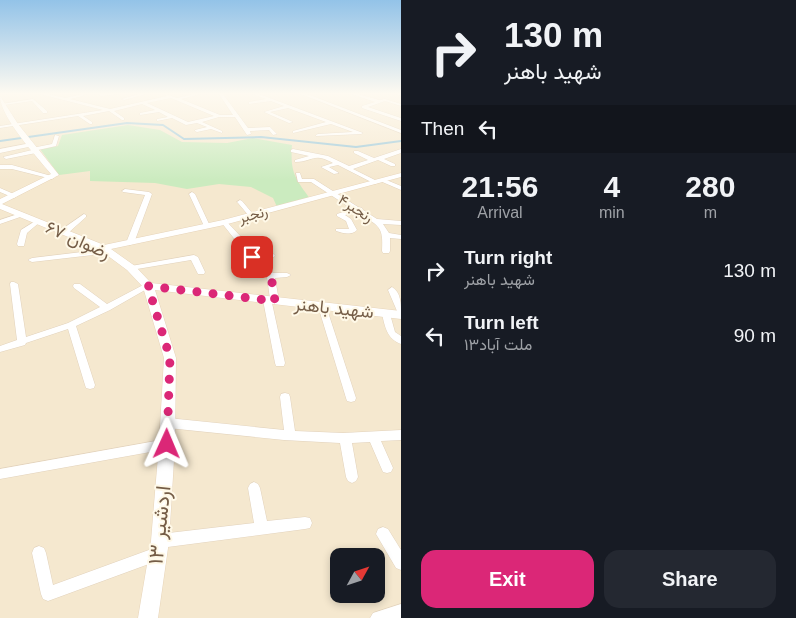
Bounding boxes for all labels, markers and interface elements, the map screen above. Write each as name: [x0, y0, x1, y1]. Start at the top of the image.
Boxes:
text: 130 m: [504, 15, 603, 54]
icon: right: [421, 20, 486, 85]
text: شهید باهنر: [504, 59, 602, 84]
icon: left: [474, 115, 502, 143]
text: Then: [421, 118, 464, 139]
text: 21:56: [462, 170, 538, 203]
text: 4: [603, 170, 620, 203]
text: 280: [685, 170, 735, 203]
street label: رنجبر۴: [335, 190, 377, 226]
street label: رنجبر: [236, 202, 270, 227]
text: Arrival: [477, 204, 523, 221]
text: min: [599, 204, 625, 221]
text: m: [704, 204, 717, 221]
street label: رضوان ۶۷: [42, 217, 113, 264]
pin: [231, 236, 273, 278]
icon: arrive: [238, 243, 266, 271]
text: Turn right: [464, 247, 552, 268]
icon: right: [421, 257, 449, 285]
text: 130 m: [723, 260, 776, 281]
text: شهید باهنر: [464, 271, 535, 288]
street label: شهید باهنر: [292, 294, 375, 323]
text: Turn left: [464, 312, 539, 333]
icon: left: [421, 322, 449, 350]
text: 90 m: [734, 325, 776, 346]
text: ملت آباد۱۳: [464, 336, 532, 353]
position arrow: [140, 417, 192, 469]
street label: اردشیر ۱۳: [143, 484, 177, 566]
north arrow: [330, 548, 385, 602]
map controls: [330, 548, 385, 603]
button: Exit: [421, 550, 594, 608]
button: Share: [604, 550, 776, 608]

